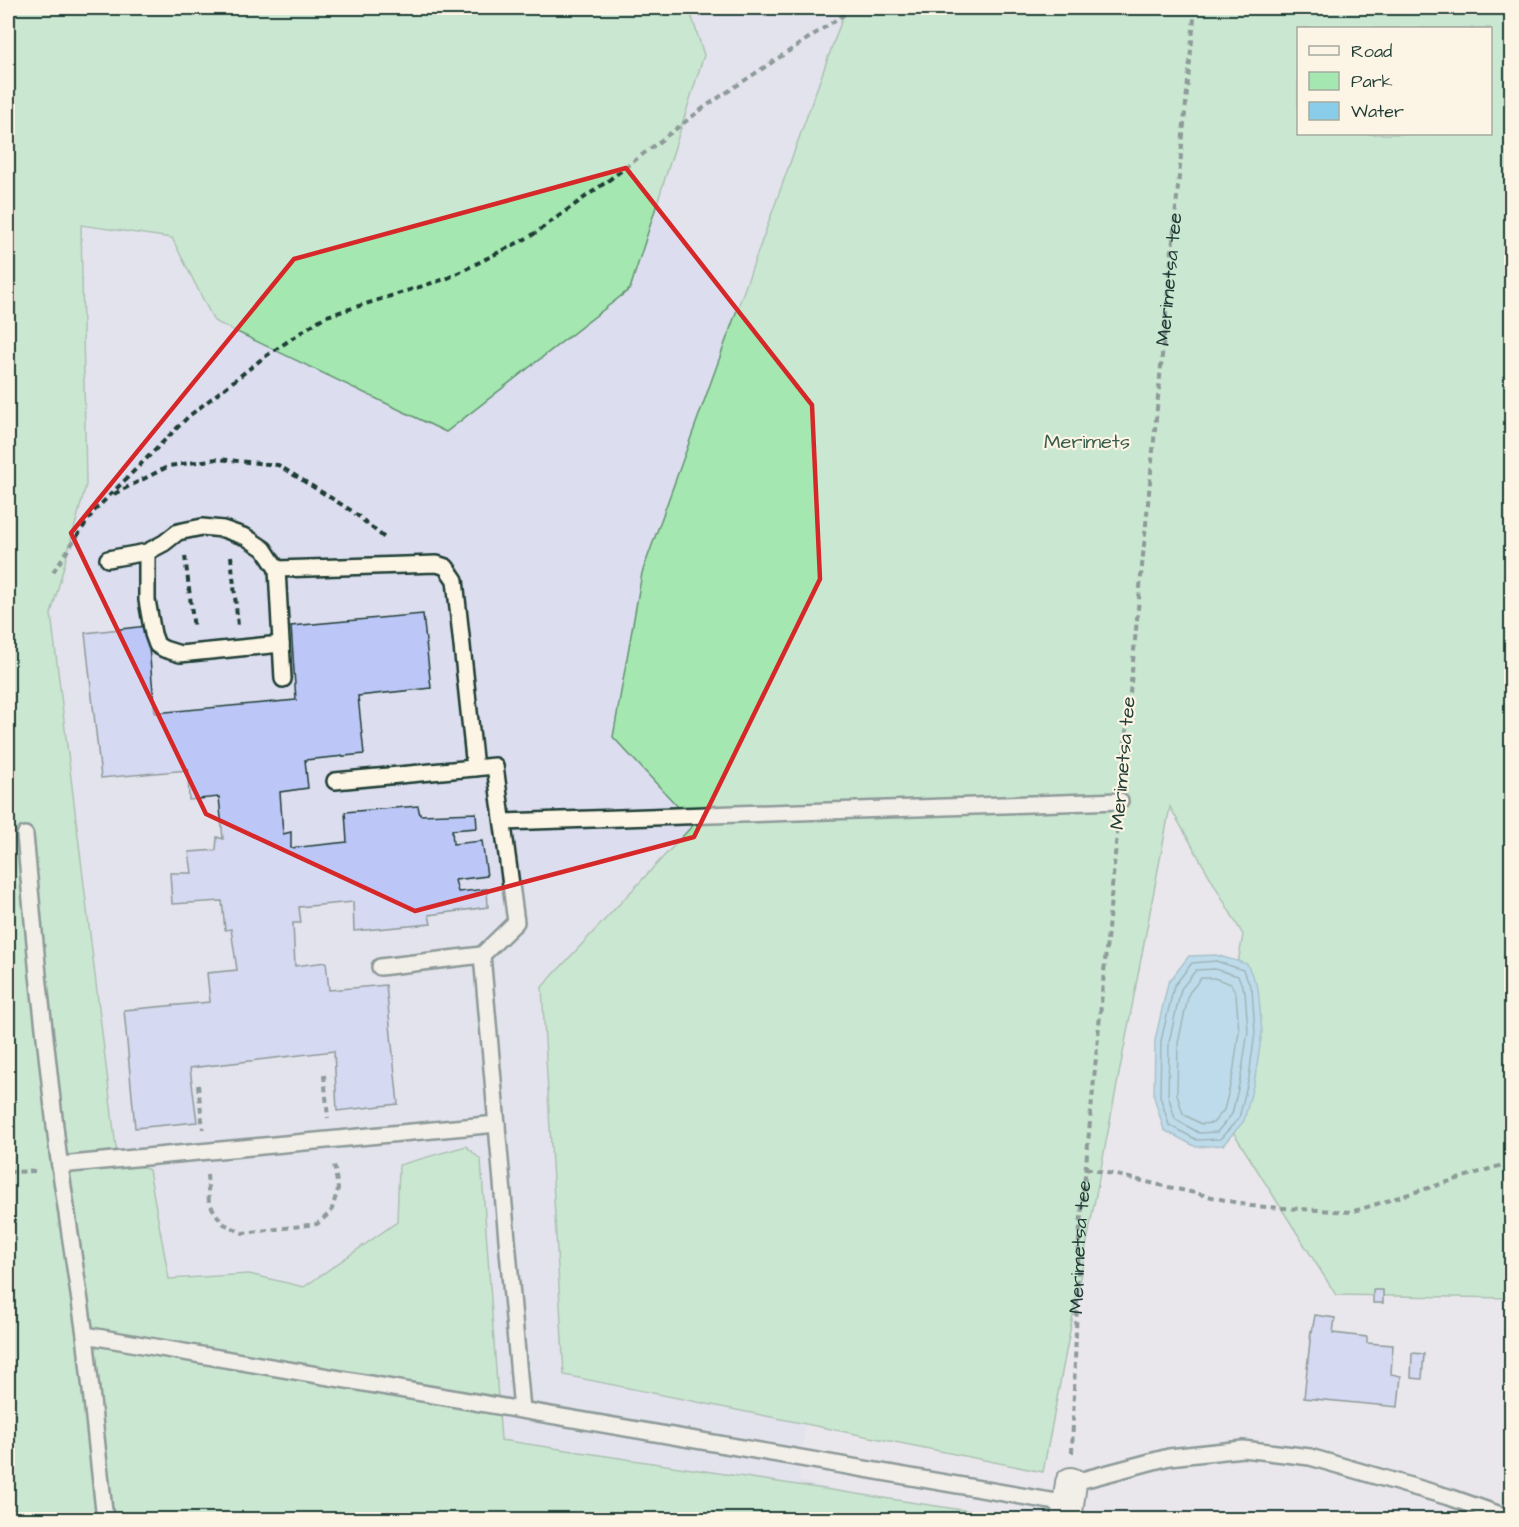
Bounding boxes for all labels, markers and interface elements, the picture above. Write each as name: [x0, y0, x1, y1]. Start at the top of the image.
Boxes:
legend: [1297, 27, 1492, 135]
text: Road: [1351, 39, 1392, 64]
text: Park: [1351, 69, 1393, 94]
text: Water: [1351, 99, 1404, 124]
street label: Merimetsa tee: [1149, 211, 1190, 347]
park label: Merimets: [1044, 428, 1130, 456]
street label: Merimetsa tee: [1103, 695, 1143, 831]
street label: Merimetsa tee: [1063, 1179, 1098, 1315]

